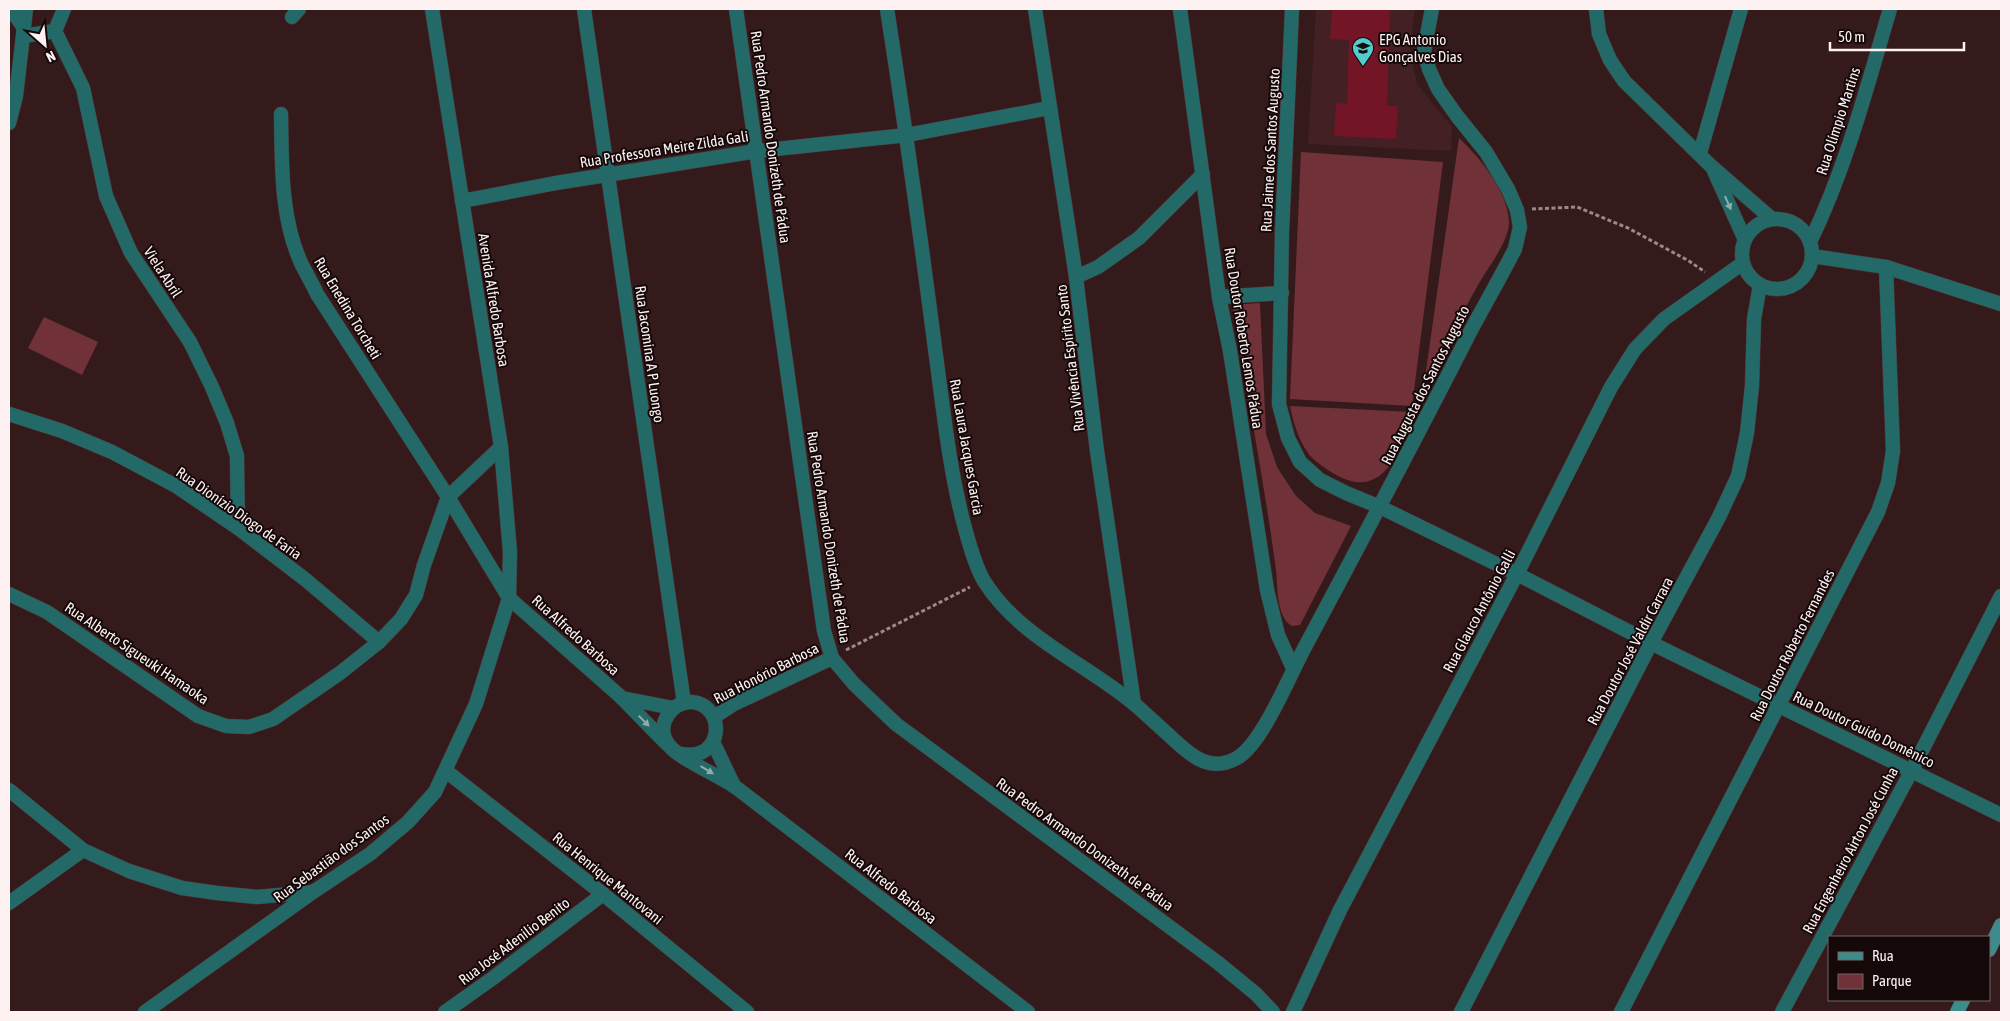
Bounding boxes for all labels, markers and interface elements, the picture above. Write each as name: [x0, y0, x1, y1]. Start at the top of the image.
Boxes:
north arrow: [20, 20, 70, 70]
scale bar: [1830, 20, 1964, 52]
text: 50 m: [1838, 28, 1865, 45]
street label: Rua Pedro Armando Donizeth de Pádua: [748, 30, 794, 244]
place label: EPG Antonio Gonçalves Dias: [1379, 31, 1462, 65]
school or university icon: EPG Antonio Gonçalves Dias: [1351, 36, 1375, 67]
text: N: [44, 48, 58, 66]
street label: Rua Olímpio Martins: [1813, 65, 1863, 177]
street label: Rua Jaime dos Santos Augusto: [1257, 68, 1283, 232]
street label: Rua Professora Meire Zilda Gali: [578, 127, 750, 171]
one-way arrow: [1724, 196, 1732, 210]
street label: Avenida Alfredo Barbosa: [475, 232, 513, 368]
street label: Viela Abril: [140, 243, 186, 301]
street label: Rua Doutor Roberto Lemos Pádua: [1221, 246, 1267, 430]
street label: Rua Enedina Torcheti: [311, 254, 385, 362]
street label: Rua Jacomina A P Luongo: [632, 284, 668, 424]
street label: Rua Vivência Espírito Santo: [1053, 284, 1087, 432]
street label: Rua Augusta dos Santos Augusto: [1377, 303, 1473, 467]
street label: Rua Laura Jacques Garcia: [947, 378, 987, 517]
street label: Rua Pedro Armando Donizeth de Pádua: [804, 430, 854, 644]
street label: Rua Dionízio Diogo de Faria: [173, 463, 305, 563]
street label: Rua Glauco Antônio Galli: [1439, 547, 1519, 675]
street label: Rua Doutor Roberto Fernandes: [1746, 566, 1838, 724]
street label: Rua Doutor José Valdir Carrara: [1584, 574, 1676, 728]
street label: Rua Alfredo Barbosa: [529, 591, 623, 679]
street label: Rua Alberto Sigueuki Hamaoka: [62, 598, 212, 708]
street label: Rua Honório Barbosa: [711, 639, 821, 707]
street label: Rua Doutor Guido Domênico: [1790, 687, 1938, 771]
one-way arrow: [638, 714, 650, 726]
street label: Rua Engenheiro Airton José Cunha: [1799, 764, 1901, 936]
one-way arrow: [701, 766, 714, 775]
street label: Rua Pedro Armando Donizeth de Pádua: [993, 774, 1177, 914]
street label: Rua Sebastião dos Santos: [270, 810, 392, 906]
street label: Rua Henrique Mantovani: [550, 828, 666, 928]
street label: Rua Alfredo Barbosa: [842, 845, 940, 927]
street label: Rua José Adenilio Benito: [455, 894, 573, 988]
legend: [1828, 936, 1990, 1001]
text: Rua: [1872, 947, 1894, 964]
text: Parque: [1872, 972, 1912, 989]

